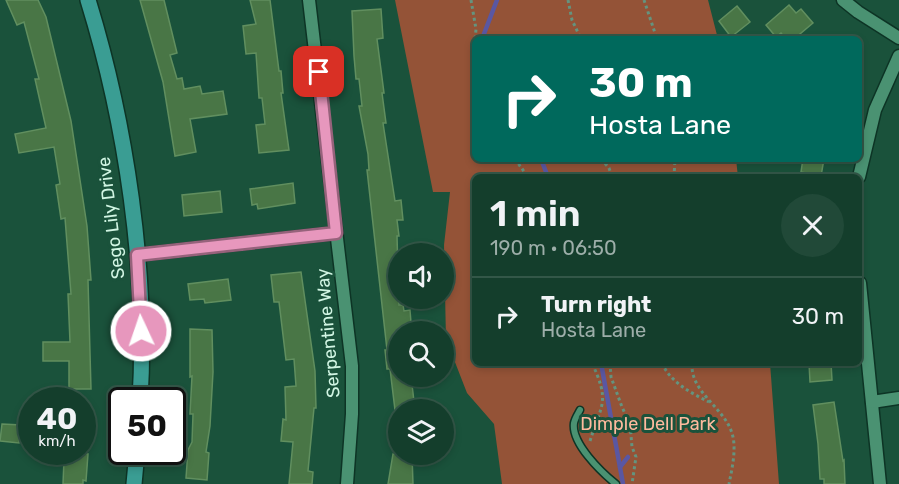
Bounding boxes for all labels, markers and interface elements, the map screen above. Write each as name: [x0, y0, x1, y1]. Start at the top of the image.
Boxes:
pin: [293, 46, 344, 97]
icon: arrive: [302, 55, 335, 88]
text: 30 m: [589, 58, 693, 108]
icon: right: [490, 60, 568, 138]
text: Hosta Lane: [589, 109, 731, 141]
street label: Sego Lily Drive: [93, 156, 129, 280]
text: 1 min: [490, 192, 581, 235]
button: close: [781, 194, 844, 257]
text: 190 m · 06:50: [490, 236, 617, 260]
map controls: [388, 243, 454, 465]
button: sound: [388, 243, 454, 309]
street label: Serpentine Way: [311, 267, 345, 399]
text: Turn right: [541, 291, 651, 318]
position arrow: [109, 299, 173, 363]
icon: right: [490, 300, 523, 333]
text: 30 m: [792, 303, 844, 330]
text: Hosta Lane: [541, 318, 646, 342]
button: search: [388, 321, 454, 387]
speed limit sign: 50: [108, 387, 186, 465]
button: layers: [388, 399, 454, 465]
text: 40: [37, 401, 77, 437]
park label: Dimple Dell Park: [580, 413, 716, 435]
text: km/h: [38, 432, 76, 450]

